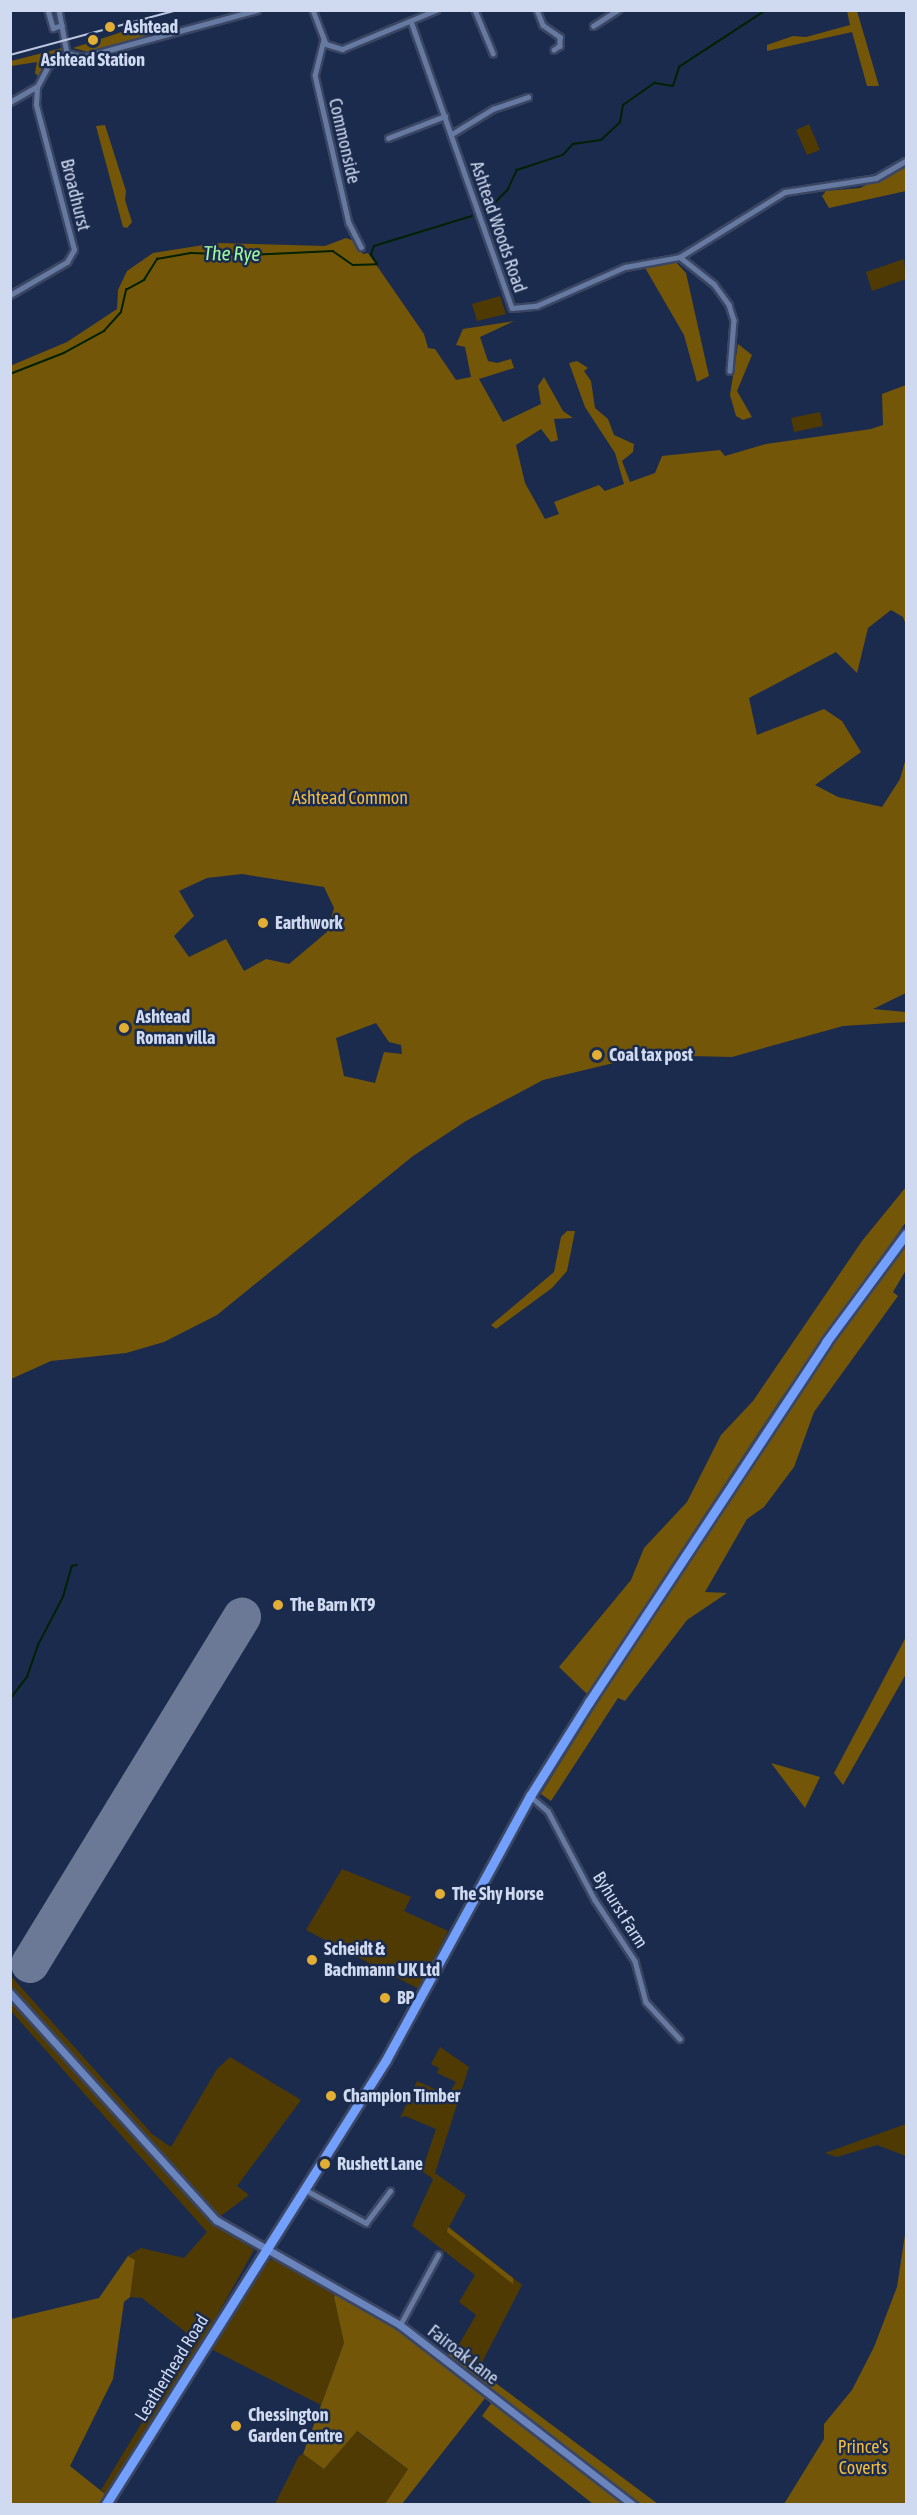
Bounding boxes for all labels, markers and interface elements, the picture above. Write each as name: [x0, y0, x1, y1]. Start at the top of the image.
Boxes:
place label: Ashtead: [124, 16, 178, 38]
marker: Ashtead: [101, 18, 119, 36]
marker: Ashtead Station: [86, 33, 100, 47]
place label: Ashtead Station: [41, 49, 145, 71]
street label: Commonside: [324, 96, 364, 186]
street label: Broadhurst: [56, 157, 94, 233]
street label: Ashtead Woods Road: [465, 158, 531, 296]
water label: The Rye: [203, 241, 261, 265]
park label: Ashtead Common: [292, 787, 408, 809]
place label: Earthwork: [275, 912, 342, 934]
marker: Earthwork: [256, 916, 270, 930]
place label: Ashtead Roman villa: [136, 1007, 215, 1050]
marker: Ashtead Roman villa: [117, 1021, 131, 1035]
place label: Coal tax post: [609, 1044, 693, 1066]
marker: Coal tax post: [590, 1048, 604, 1062]
place label: The Barn KT9: [290, 1594, 375, 1616]
marker: The Barn KT9: [271, 1598, 285, 1612]
street label: Byhurst Farm: [588, 1868, 652, 1952]
place label: The Shy Horse: [452, 1883, 544, 1905]
marker: The Shy Horse: [433, 1887, 447, 1901]
place label: Scheidt & Bachmann UK Ltd: [324, 1939, 440, 1982]
marker: Scheidt & Bachmann UK Ltd: [305, 1953, 319, 1967]
place label: BP: [397, 1987, 414, 2009]
marker: BP: [378, 1991, 392, 2005]
place label: Champion Timber: [343, 2085, 460, 2107]
marker: Champion Timber: [324, 2089, 338, 2103]
place label: Rushett Lane: [337, 2153, 423, 2175]
marker: Rushett Lane: [318, 2157, 332, 2171]
street label: Leatherhead Road: [131, 2311, 213, 2425]
street label: Fairoak Lane: [423, 2321, 503, 2389]
place label: Chessington Garden Centre: [248, 2405, 343, 2448]
marker: Chessington Garden Centre: [229, 2419, 243, 2433]
park label: Prince's Coverts: [838, 2437, 888, 2480]

